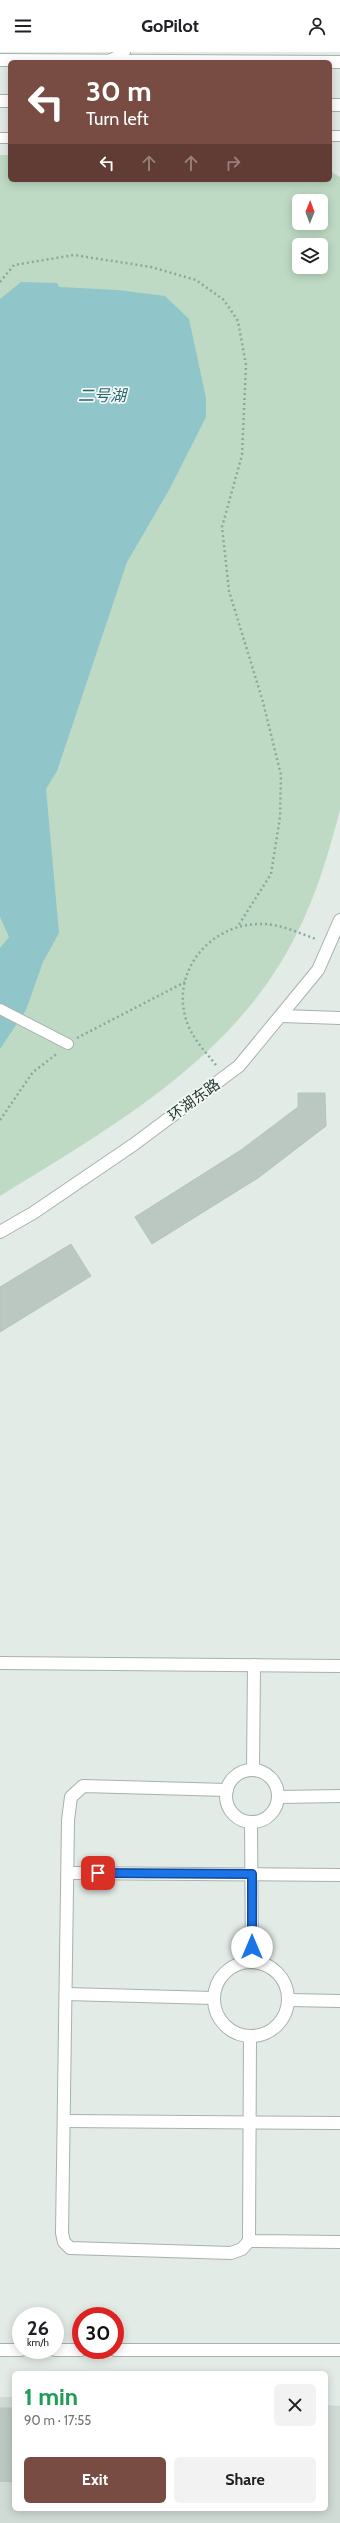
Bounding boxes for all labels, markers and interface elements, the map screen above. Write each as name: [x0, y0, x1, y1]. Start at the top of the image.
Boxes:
icon: menu: [12, 15, 34, 37]
text: GoPilot: [141, 15, 199, 37]
icon: person: [306, 15, 328, 37]
text: 30 m: [86, 74, 152, 108]
icon: left: [20, 76, 72, 128]
text: Turn left: [86, 108, 149, 130]
icon: left: [96, 152, 118, 174]
icon: ahead: [138, 152, 160, 174]
icon: ahead: [180, 152, 202, 174]
icon: right: [222, 152, 244, 174]
north arrow: [292, 194, 328, 230]
map controls: [292, 194, 328, 274]
button: layers: [292, 238, 328, 274]
water label: 二号湖: [78, 386, 129, 405]
street label: 环湖东路: [164, 1075, 224, 1125]
pin: [81, 1856, 115, 1890]
icon: arrive: [87, 1862, 109, 1884]
position arrow: [231, 1926, 273, 1968]
speed limit sign: 30: [72, 2307, 124, 2359]
text: 26: [27, 2316, 49, 2340]
text: km/h: [27, 2336, 49, 2349]
text: 1 min: [24, 2382, 78, 2411]
button: close: [274, 2384, 316, 2426]
text: 90 m · 17:55: [24, 2412, 91, 2428]
button: Exit: [24, 2457, 166, 2503]
button: Share: [174, 2457, 316, 2503]

